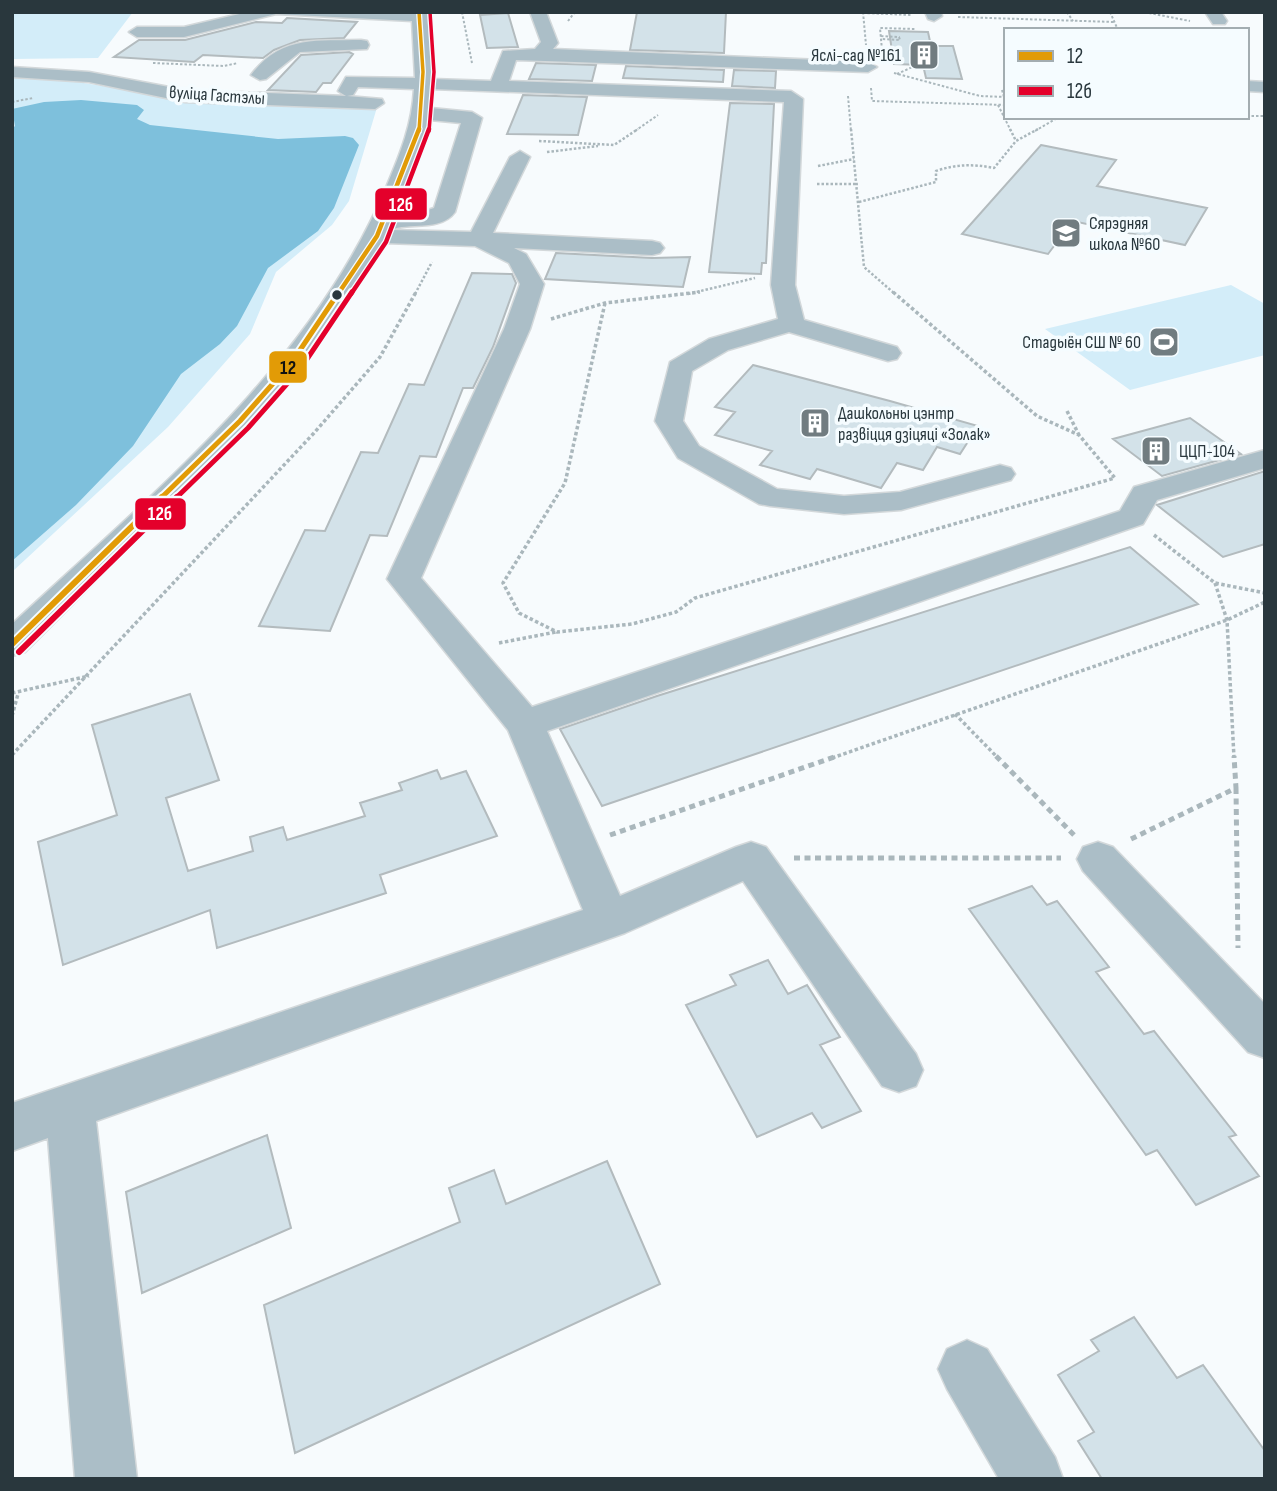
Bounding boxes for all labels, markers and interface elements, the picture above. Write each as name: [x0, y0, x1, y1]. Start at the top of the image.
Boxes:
legend: [1004, 28, 1249, 119]
building icon: Яслі-сад №161: [907, 38, 941, 72]
text: 12: [1067, 44, 1083, 69]
place label: Яслі-сад №161: [811, 45, 902, 66]
text: 12б: [1067, 79, 1092, 104]
street label: вуліца Гастэлы: [168, 82, 266, 109]
line badge: 12б: [374, 187, 428, 221]
text: 12б: [389, 194, 413, 217]
place label: Сярэдняя школа №60: [1089, 213, 1160, 255]
school or university icon: Сярэдняя школа №60: [1049, 216, 1083, 250]
unlabelled marker: [330, 288, 344, 302]
sports icon: Стадыён СШ № 60: [1147, 325, 1181, 359]
place label: Стадыён СШ № 60: [1022, 332, 1141, 353]
line badge: 12: [268, 350, 308, 384]
text: 12: [280, 357, 296, 380]
place label: Дашкольны цэнтр развіцця дзіцяці «Золак»: [838, 403, 991, 445]
building icon: Дашкольны цэнтр развіцця дзіцяці «Золак»: [798, 406, 832, 440]
building icon: ЦЦП-104: [1139, 434, 1173, 468]
place label: ЦЦП-104: [1179, 441, 1235, 462]
line badge: 12б: [134, 497, 187, 531]
text: 12б: [148, 503, 172, 526]

